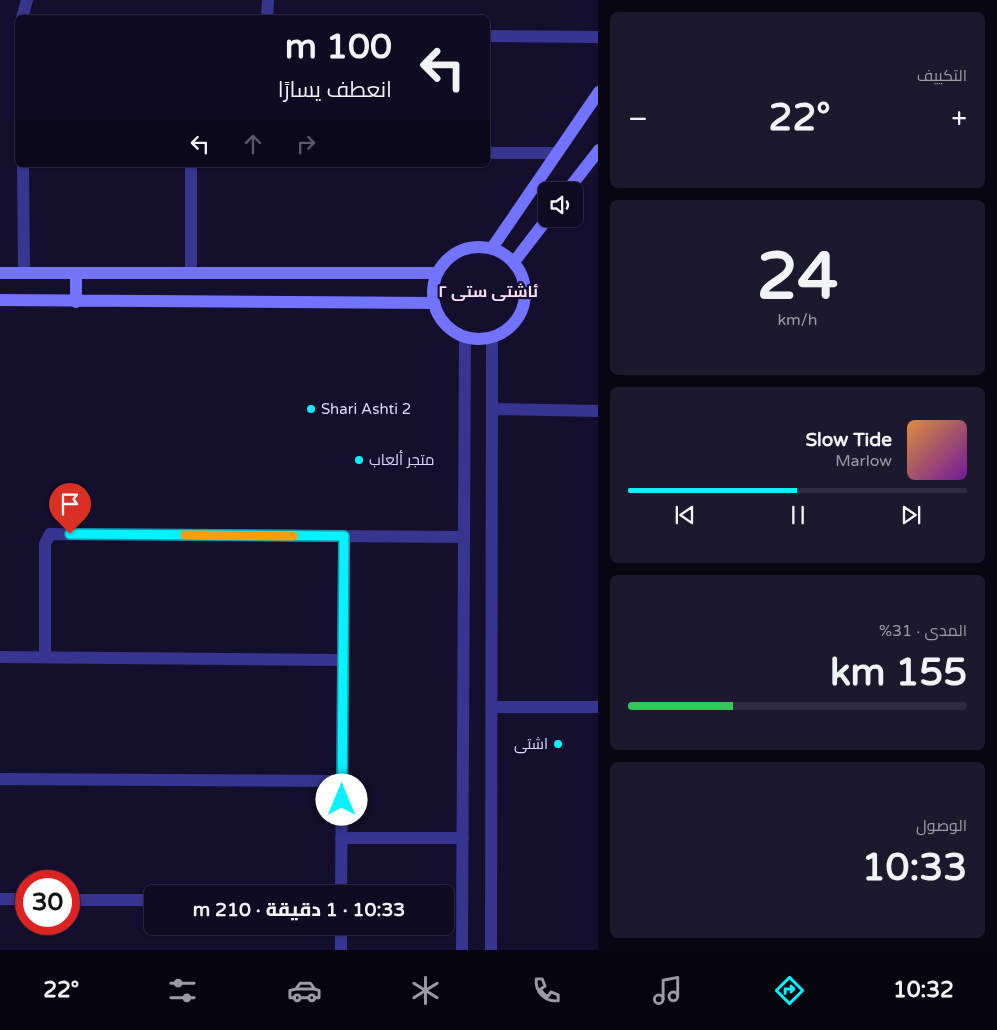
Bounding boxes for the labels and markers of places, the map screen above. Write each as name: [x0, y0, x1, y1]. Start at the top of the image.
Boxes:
place label: Shari Ashti 2: [321, 400, 411, 418]
marker: Shari Ashti 2: [305, 403, 317, 415]
place label: متجر ألعاب: [369, 450, 434, 469]
marker: متجر ألعاب: [353, 454, 365, 466]
pin: [49, 483, 91, 534]
place label: اشتی: [514, 735, 548, 754]
marker: اشتی: [552, 738, 564, 750]

